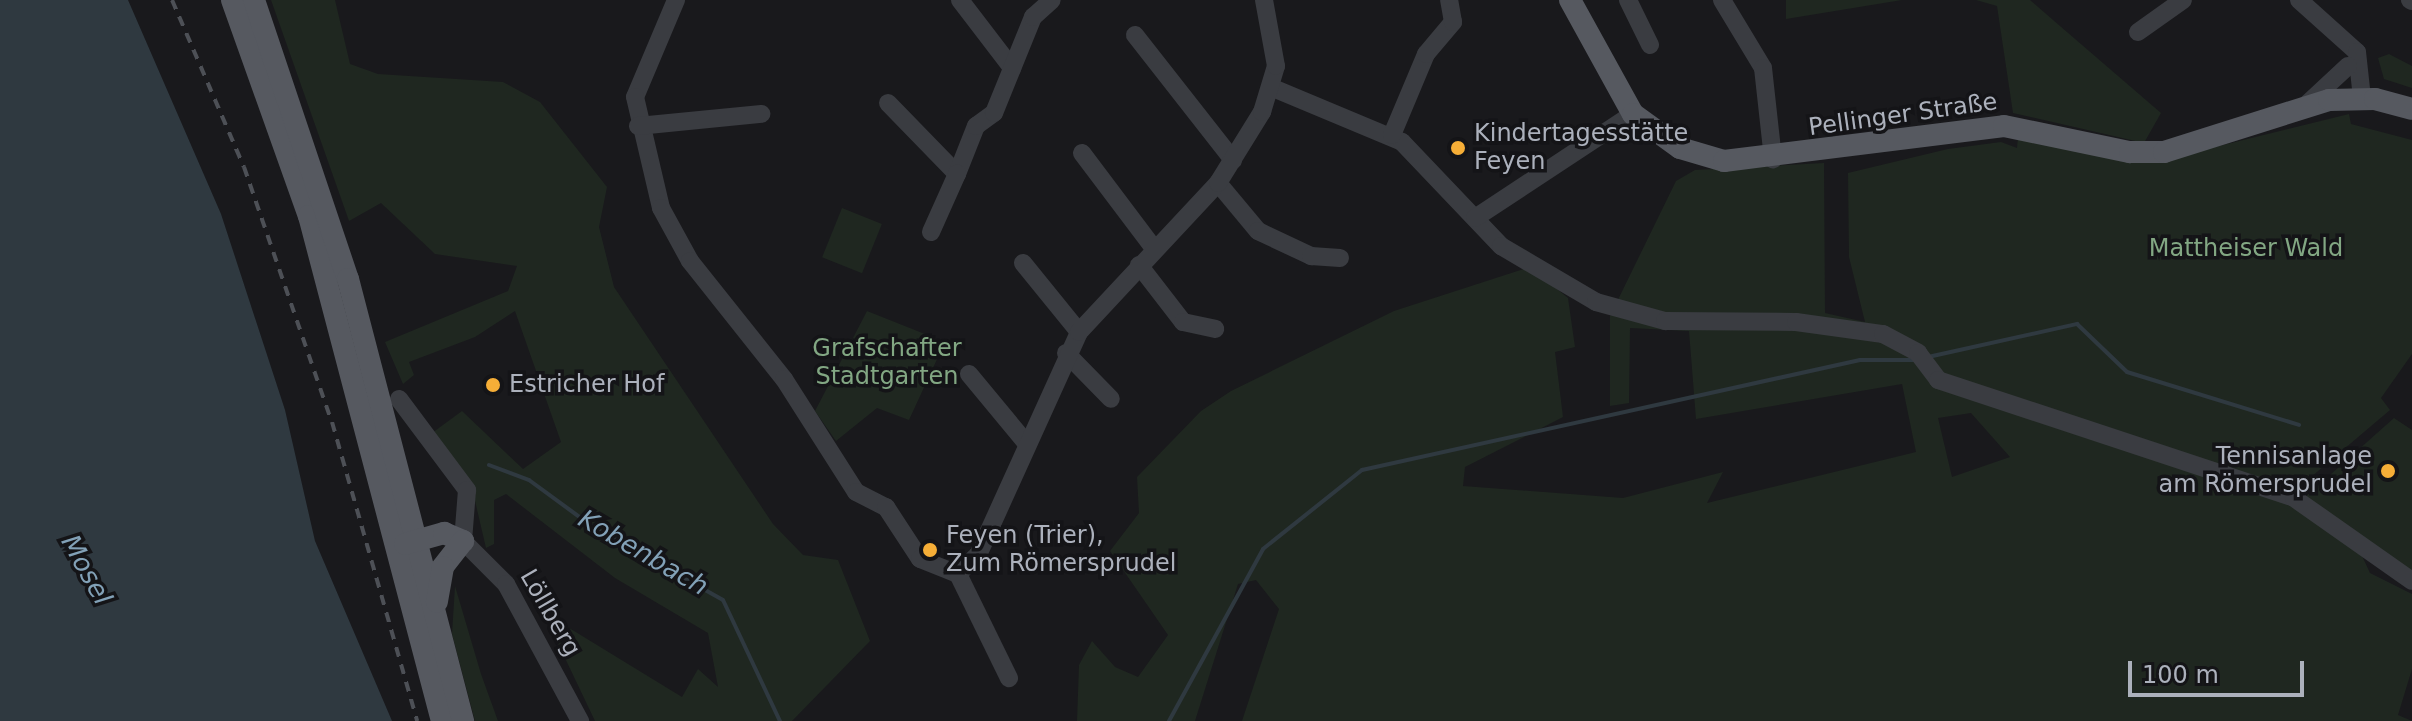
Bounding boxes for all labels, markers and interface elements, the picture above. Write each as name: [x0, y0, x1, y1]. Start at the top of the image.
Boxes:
street label: Pellinger Straße: [1807, 88, 1999, 142]
place label: Kindertagesstätte Feyen: [1474, 120, 1688, 176]
marker: Kindertagesstätte Feyen: [1449, 139, 1467, 157]
park label: Mattheiser Wald: [2149, 235, 2343, 263]
park label: Grafschafter Stadtgarten: [812, 335, 962, 391]
place label: Estricher Hof: [509, 371, 664, 399]
marker: Estricher Hof: [484, 376, 502, 394]
place label: Tennisanlage am Römersprudel: [2159, 443, 2372, 499]
marker: Tennisanlage am Römersprudel: [2379, 462, 2397, 480]
water label: Kobenbach: [573, 503, 713, 603]
place label: Feyen (Trier), Zum Römersprudel: [946, 522, 1176, 578]
water label: Mosel: [54, 530, 118, 610]
marker: Feyen (Trier), Zum Römersprudel: [921, 541, 939, 559]
street label: Löllberg: [514, 564, 586, 662]
scale bar: [2132, 645, 2308, 695]
text: 100 m: [2142, 661, 2219, 689]

